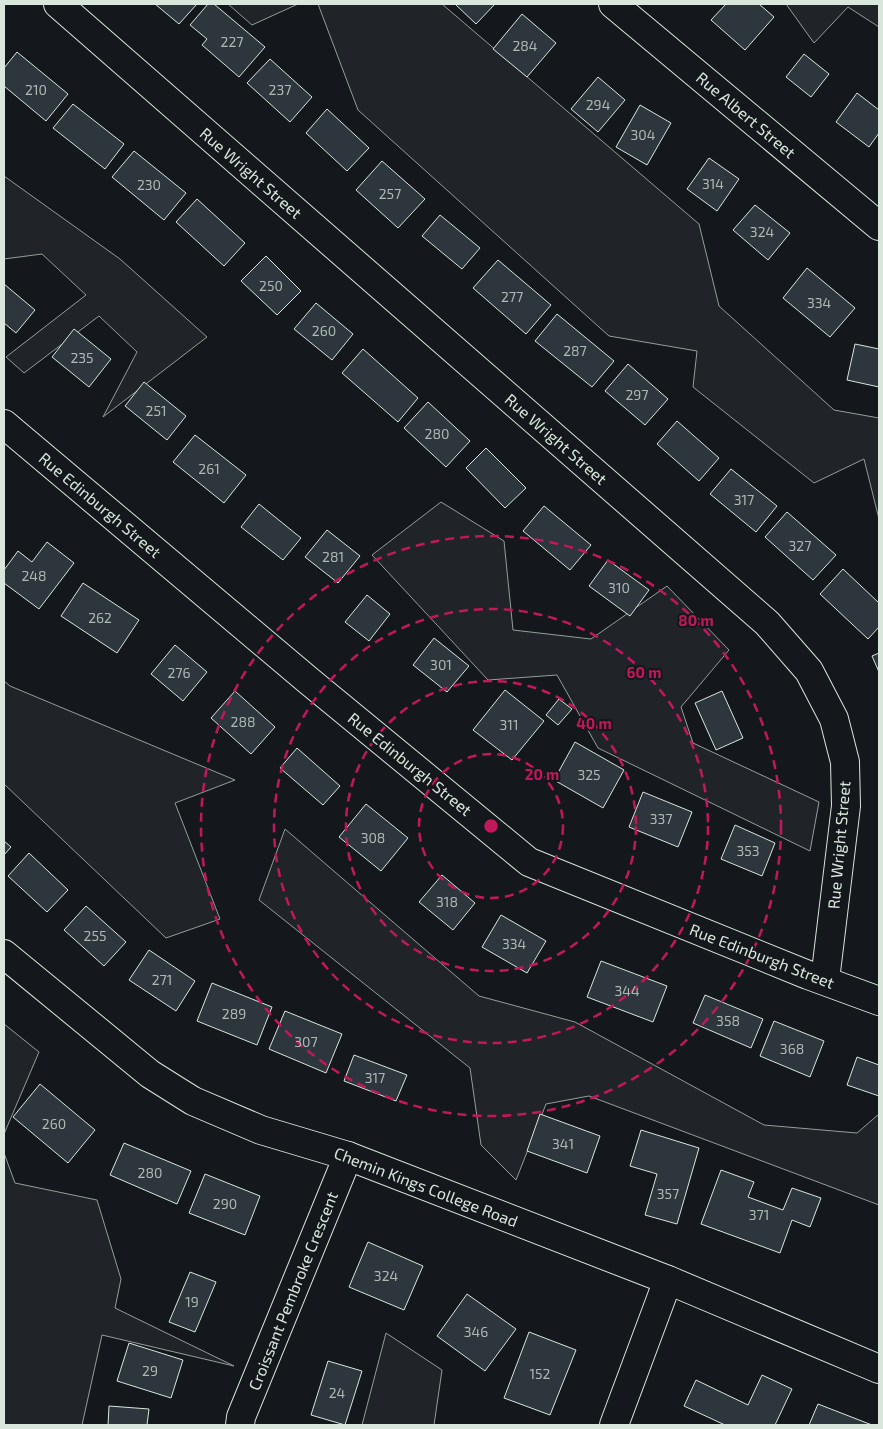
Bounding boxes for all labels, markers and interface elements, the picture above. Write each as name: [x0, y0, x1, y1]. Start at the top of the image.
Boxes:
house number: 227: [221, 33, 243, 50]
house number: 284: [513, 37, 537, 54]
street label: Rue Albert Street: [693, 68, 800, 162]
house number: 210: [25, 81, 47, 98]
house number: 237: [269, 81, 291, 98]
house number: 294: [586, 96, 610, 113]
street label: Rue Wright Street: [197, 123, 306, 222]
house number: 304: [631, 126, 655, 143]
house number: 314: [702, 175, 724, 192]
house number: 230: [137, 176, 161, 193]
house number: 257: [379, 185, 401, 202]
house number: 324: [750, 223, 774, 240]
house number: 250: [259, 277, 283, 294]
house number: 277: [501, 288, 523, 305]
house number: 334: [807, 294, 831, 311]
house number: 260: [312, 322, 336, 339]
house number: 287: [563, 342, 587, 359]
house number: 235: [70, 349, 94, 366]
house number: 297: [625, 386, 649, 403]
street label: Rue Wright Street: [502, 389, 611, 488]
house number: 251: [146, 402, 166, 419]
house number: 280: [425, 425, 449, 442]
street label: Rue Edinburgh Street: [35, 448, 165, 561]
house number: 261: [198, 460, 220, 477]
house number: 317: [734, 491, 754, 508]
house number: 327: [789, 537, 811, 554]
house number: 281: [322, 548, 344, 565]
house number: 248: [22, 567, 46, 584]
house number: 310: [608, 579, 630, 596]
house number: 262: [88, 609, 112, 626]
text: 80 m: [678, 611, 714, 629]
house number: 301: [430, 656, 452, 673]
text: 60 m: [627, 663, 661, 681]
house number: 276: [167, 664, 191, 681]
street label: Rue Edinburgh Street: [345, 708, 476, 819]
house number: 288: [231, 713, 255, 730]
text: 40 m: [576, 714, 612, 732]
house number: 311: [500, 716, 518, 733]
text: 20 m: [525, 765, 559, 783]
house number: 325: [577, 766, 601, 783]
street label: Rue Wright Street: [823, 780, 854, 910]
house number: 337: [650, 810, 672, 827]
centre of rings: [482, 817, 500, 835]
house number: 308: [361, 829, 385, 846]
house number: 353: [736, 842, 760, 859]
house number: 318: [436, 893, 458, 910]
street label: Rue Edinburgh Street: [687, 919, 837, 992]
house number: 255: [84, 927, 106, 944]
house number: 334: [502, 935, 526, 952]
house number: 271: [152, 971, 172, 988]
house number: 344: [614, 982, 640, 999]
house number: 289: [222, 1005, 246, 1022]
house number: 358: [716, 1012, 740, 1029]
house number: 307: [294, 1033, 318, 1050]
house number: 368: [780, 1040, 804, 1057]
house number: 317: [365, 1069, 385, 1086]
house number: 260: [42, 1115, 66, 1132]
house number: 341: [552, 1135, 574, 1152]
street label: Chemin Kings College Road: [332, 1143, 521, 1230]
house number: 280: [138, 1164, 162, 1181]
house number: 357: [657, 1185, 679, 1202]
street label: Croissant Pembroke Crescent: [244, 1189, 341, 1393]
house number: 290: [213, 1195, 237, 1212]
house number: 371: [749, 1206, 769, 1223]
house number: 324: [374, 1267, 398, 1284]
house number: 19: [185, 1293, 199, 1310]
house number: 346: [464, 1323, 488, 1340]
house number: 29: [142, 1362, 158, 1379]
house number: 152: [530, 1365, 551, 1382]
house number: 24: [329, 1384, 345, 1401]

